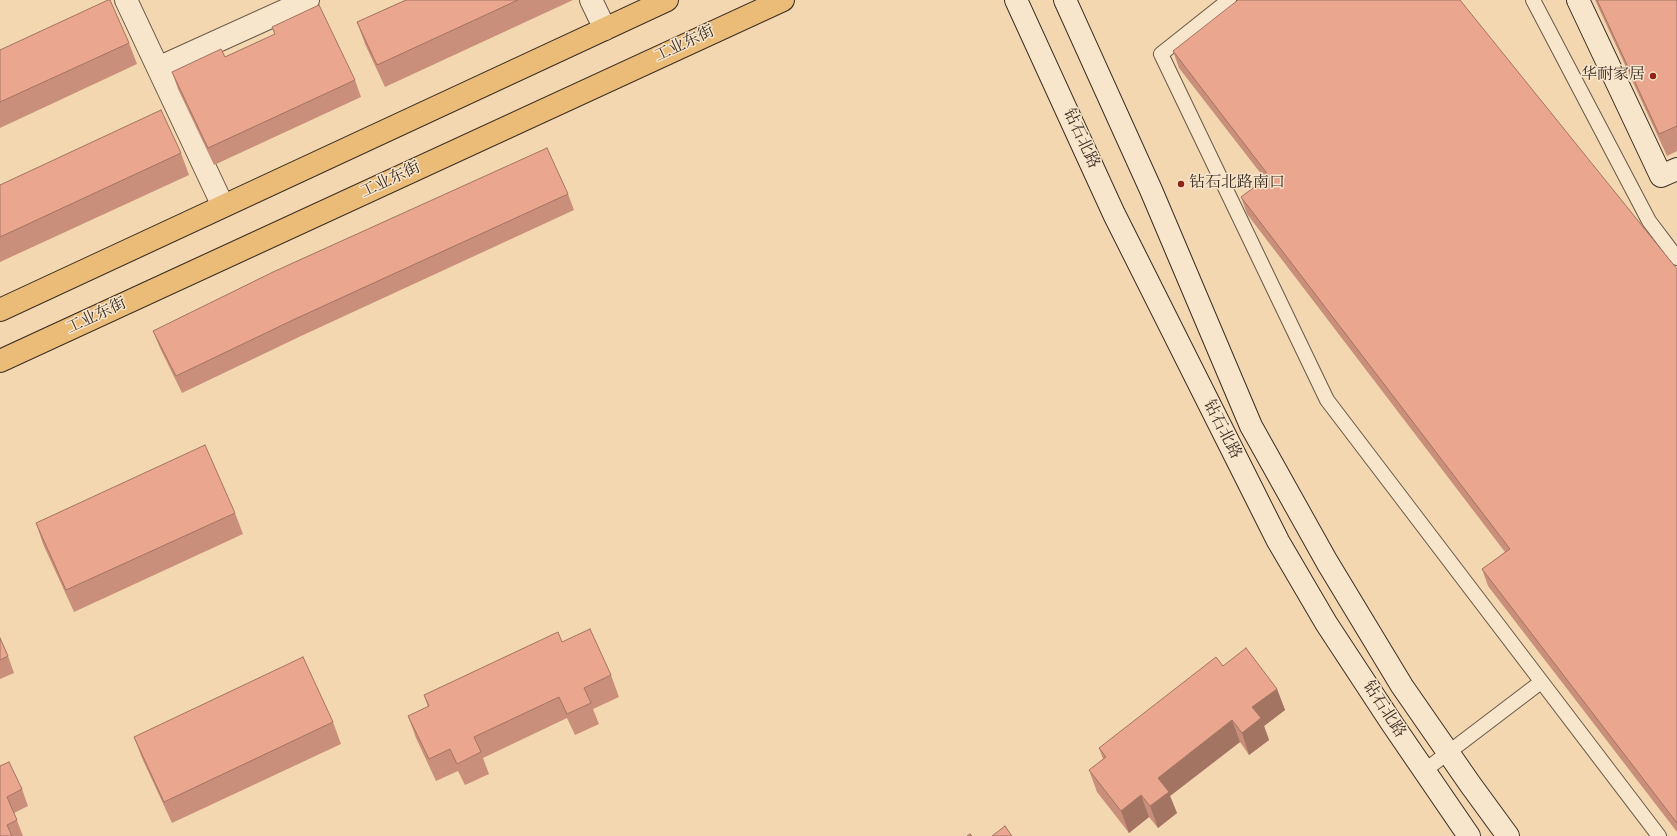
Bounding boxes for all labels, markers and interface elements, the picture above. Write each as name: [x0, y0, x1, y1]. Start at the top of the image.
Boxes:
street label: 工业东街: [652, 23, 718, 67]
place label: 华耐家居: [1581, 66, 1645, 86]
marker: 华耐家居: [1648, 71, 1658, 81]
street label: 钻石北路: [1058, 106, 1102, 172]
street label: 工业东街: [358, 159, 424, 203]
place label: 钻石北路南口: [1189, 174, 1285, 194]
marker: 钻石北路南口: [1176, 179, 1186, 189]
street label: 工业东街: [64, 295, 130, 339]
street label: 钻石北路: [1198, 397, 1244, 463]
street label: 钻石北路: [1358, 678, 1408, 742]

